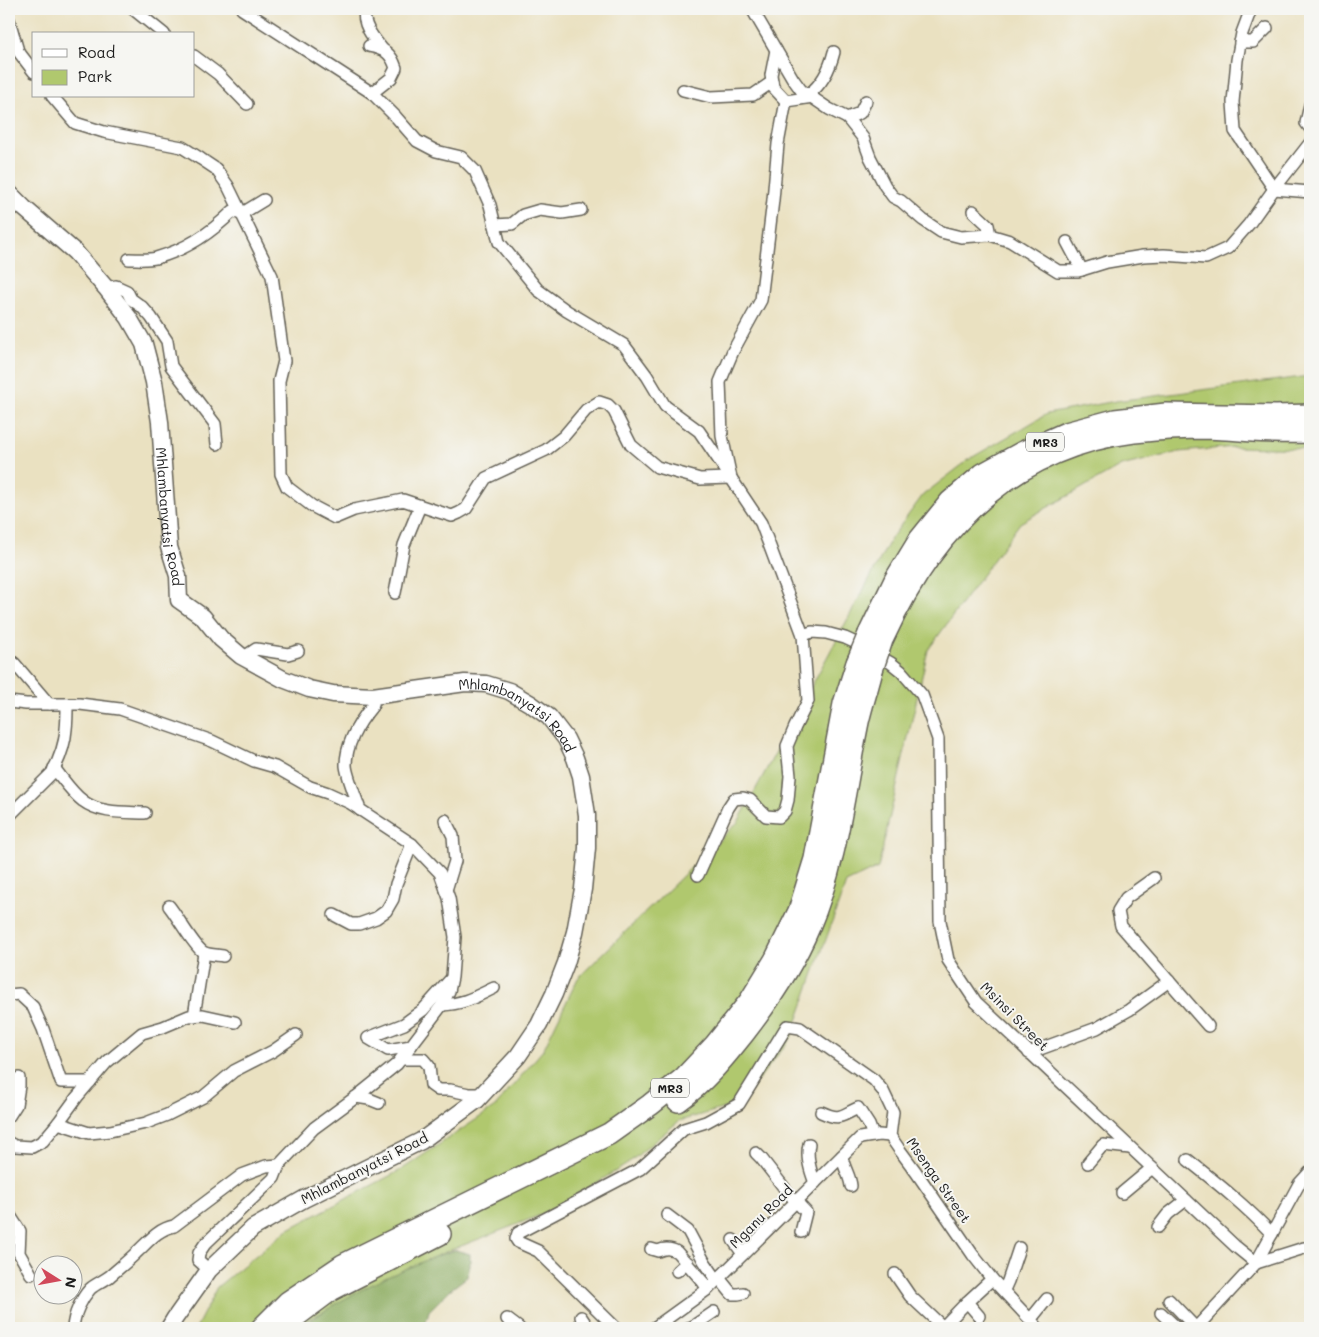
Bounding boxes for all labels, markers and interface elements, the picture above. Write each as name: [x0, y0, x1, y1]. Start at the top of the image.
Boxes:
legend: [32, 32, 195, 98]
text: Road: [78, 42, 115, 62]
text: Park: [78, 66, 112, 86]
road number: MR3: [1026, 432, 1064, 452]
street label: Mhlambanyatsi Road: [152, 446, 188, 586]
street label: Mhlambanyatsi Road: [457, 673, 580, 755]
street label: Msinsi Street: [976, 977, 1054, 1055]
road number: MR3: [651, 1078, 689, 1098]
street label: Mhlambanyatsi Road: [297, 1128, 431, 1208]
street label: Msenga Street: [902, 1133, 976, 1227]
street label: Mganu Road: [725, 1180, 797, 1252]
north arrow: [32, 1254, 82, 1304]
text: N: [61, 1276, 82, 1290]

